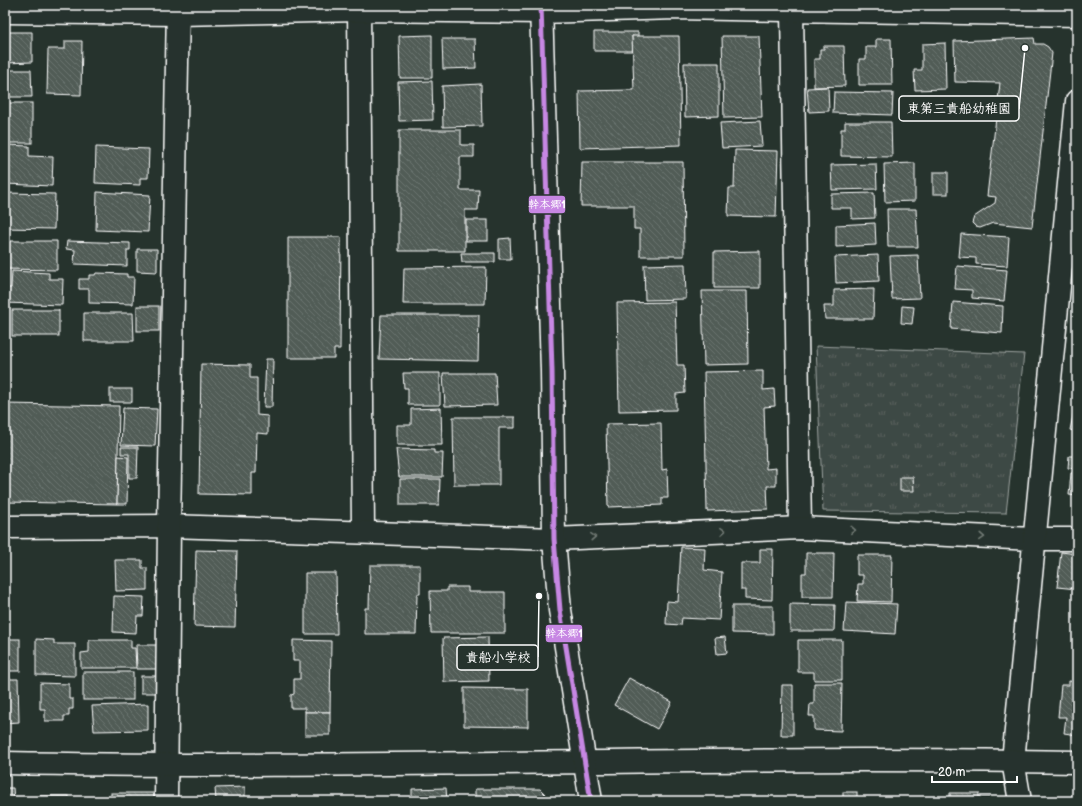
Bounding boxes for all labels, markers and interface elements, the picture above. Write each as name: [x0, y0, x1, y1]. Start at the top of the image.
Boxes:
callout: 東第三貴船幼稚園: [899, 96, 1019, 121]
text: 東第三貴船幼稚園: [907, 101, 1011, 117]
line badge: 幹本郷1: [528, 195, 566, 214]
text: 幹本郷1: [528, 198, 566, 211]
one-way arrow: [850, 526, 856, 535]
one-way arrow: [720, 527, 726, 536]
one-way arrow: [590, 533, 596, 541]
one-way arrow: [979, 533, 985, 541]
line badge: 幹本郷1: [545, 624, 583, 643]
text: 幹本郷1: [545, 627, 583, 640]
callout: 貴船小学校: [457, 645, 538, 670]
text: 貴船小学校: [465, 650, 531, 666]
scale bar: [932, 758, 1017, 784]
text: 20 m: [938, 765, 965, 780]

